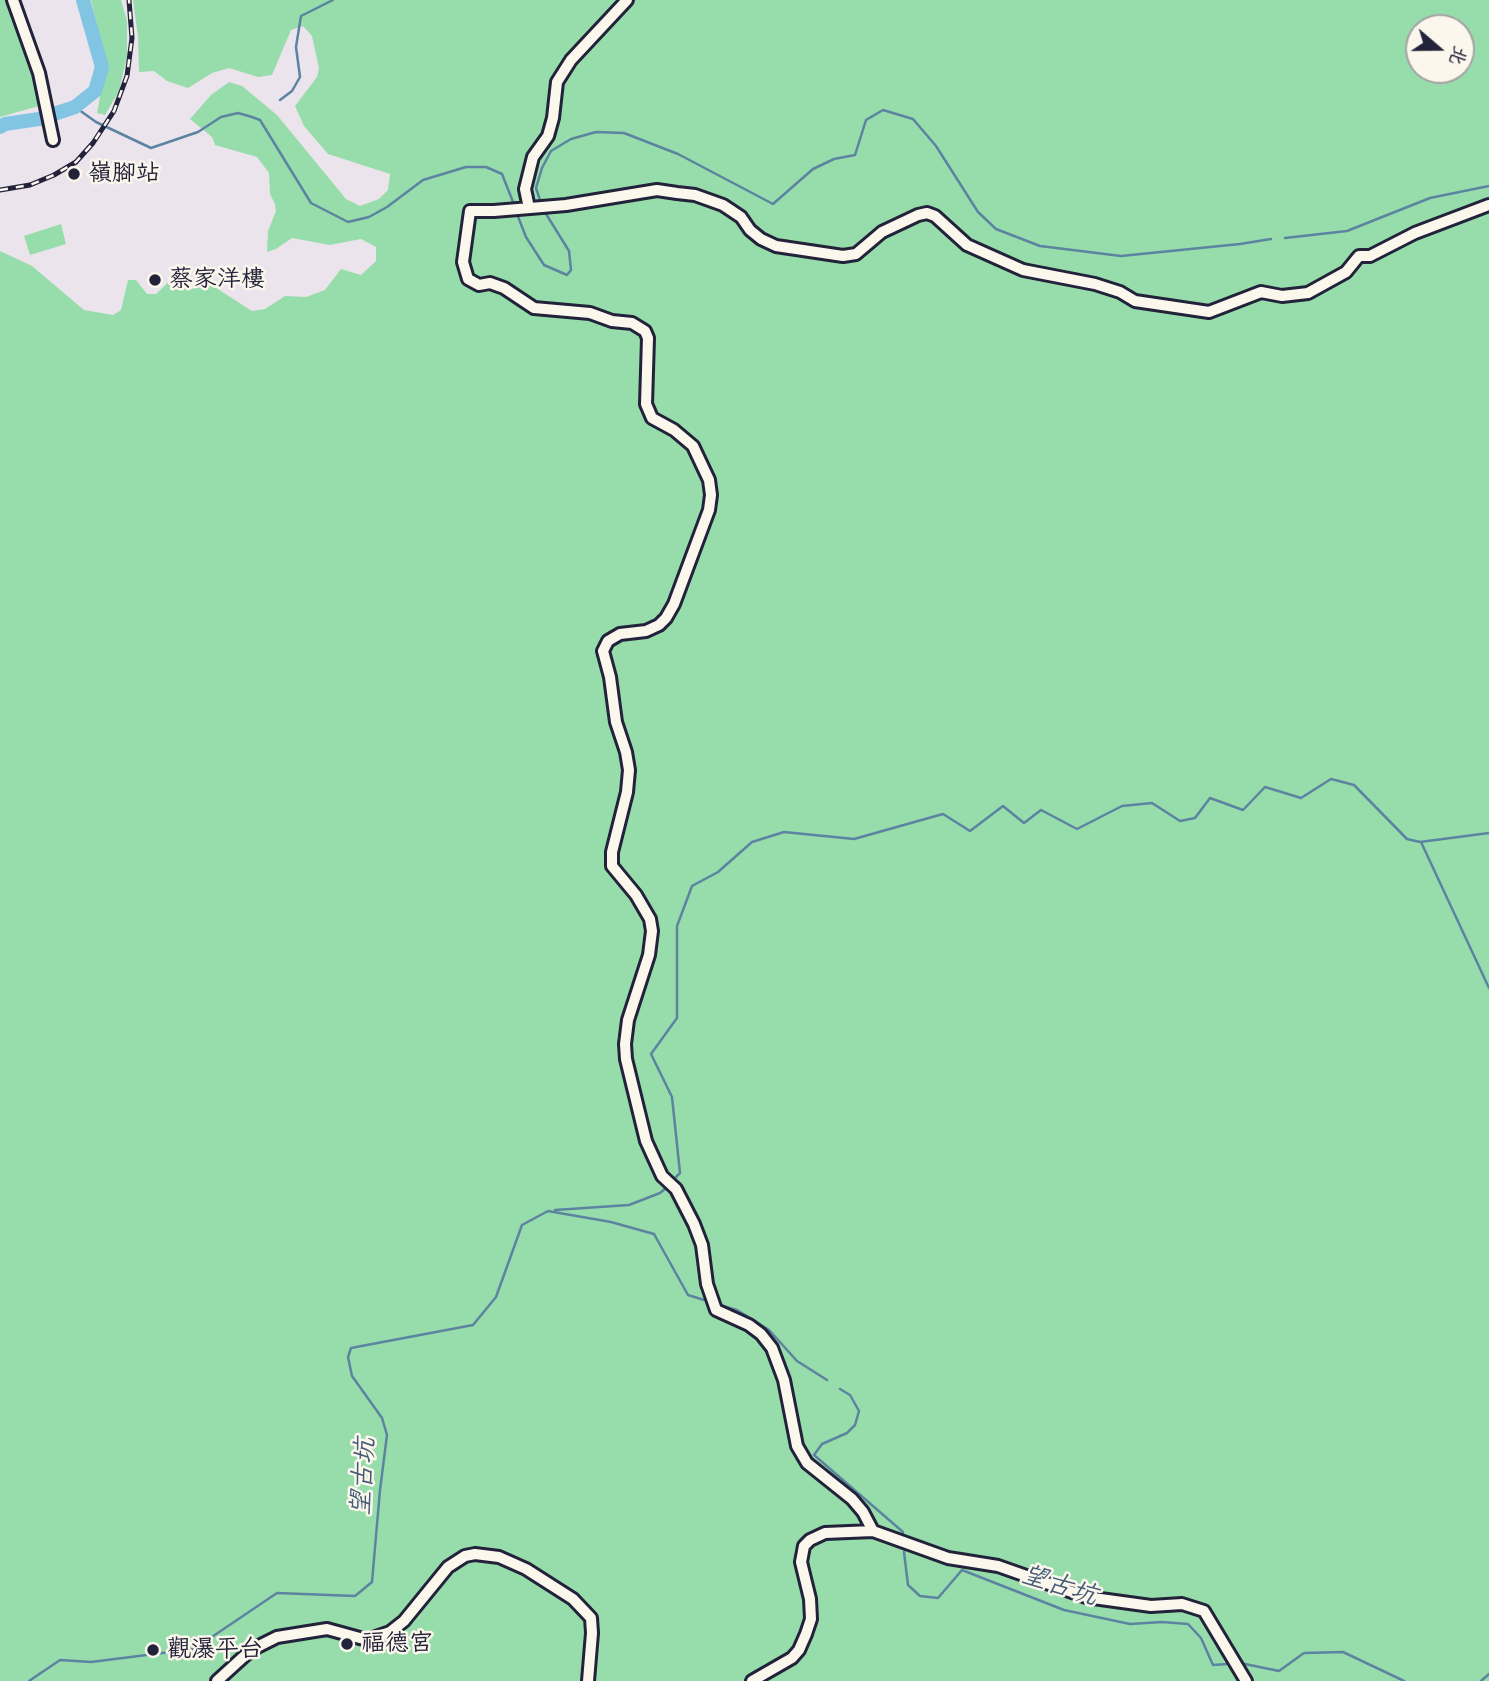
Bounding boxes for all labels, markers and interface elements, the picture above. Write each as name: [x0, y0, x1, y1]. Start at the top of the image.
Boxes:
north arrow: [1405, 14, 1475, 84]
text: 北: [1443, 42, 1473, 69]
place label: 嶺腳站: [88, 160, 160, 188]
marker: 嶺腳站: [66, 166, 82, 182]
place label: 蔡家洋樓: [169, 266, 265, 294]
marker: 蔡家洋樓: [147, 272, 163, 288]
water label: 望古坑: [346, 1437, 382, 1517]
water label: 望古坑: [1017, 1559, 1101, 1613]
place label: 福德宮: [361, 1630, 433, 1658]
place label: 觀瀑平台: [167, 1636, 263, 1664]
marker: 福德宮: [339, 1636, 355, 1652]
marker: 觀瀑平台: [145, 1642, 161, 1658]

